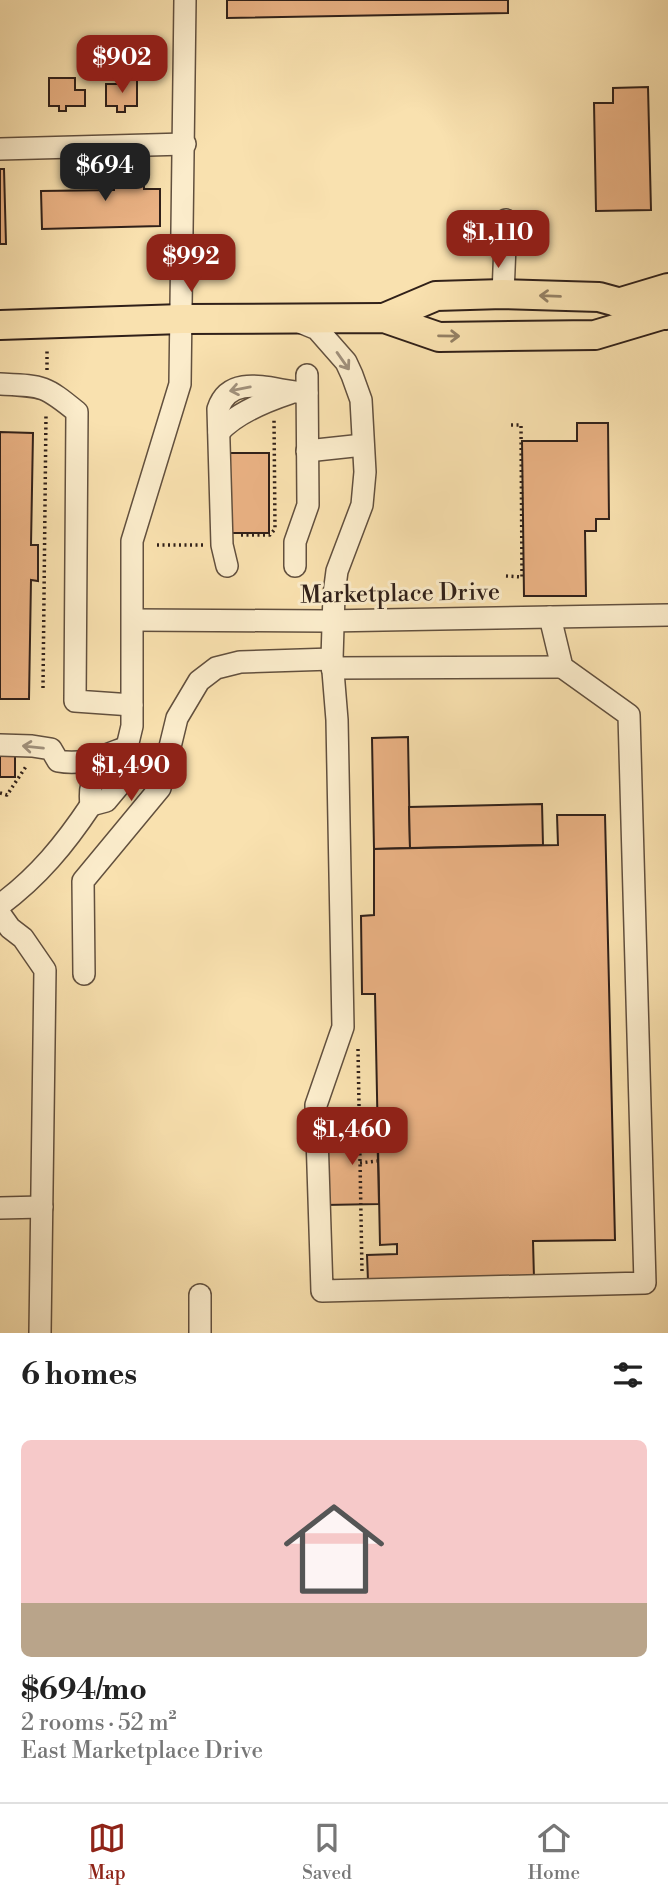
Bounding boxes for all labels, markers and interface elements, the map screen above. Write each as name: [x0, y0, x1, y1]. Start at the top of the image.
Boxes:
pin: $902: [81, 36, 163, 95]
text: $902: [93, 44, 151, 72]
pin: $694: [64, 144, 146, 203]
text: $694: [76, 152, 134, 180]
pin: $1,110: [441, 210, 555, 270]
text: $1,110: [462, 219, 534, 247]
pin: $992: [150, 234, 232, 294]
text: $992: [162, 243, 220, 271]
one-way arrow: [539, 289, 562, 302]
one-way arrow: [437, 330, 460, 343]
one-way arrow: [336, 351, 350, 370]
one-way arrow: [229, 383, 252, 396]
street label: Marketplace Drive: [300, 577, 500, 611]
one-way arrow: [22, 740, 44, 753]
pin: $1,490: [74, 744, 188, 803]
text: $1,490: [92, 752, 170, 780]
pin: $1,460: [295, 1108, 409, 1167]
text: $1,460: [313, 1116, 391, 1144]
text: 6 homes: [21, 1356, 137, 1394]
icon: filters: [609, 1356, 647, 1394]
icon: home: [271, 1486, 397, 1612]
text: $694/mo: [21, 1671, 147, 1709]
text: 2 rooms · 52 m²: [21, 1709, 177, 1737]
text: East Marketplace Drive: [21, 1737, 263, 1765]
tab: Map: [88, 1819, 126, 1885]
tab: Saved: [302, 1819, 352, 1885]
tab: Home: [528, 1819, 580, 1885]

